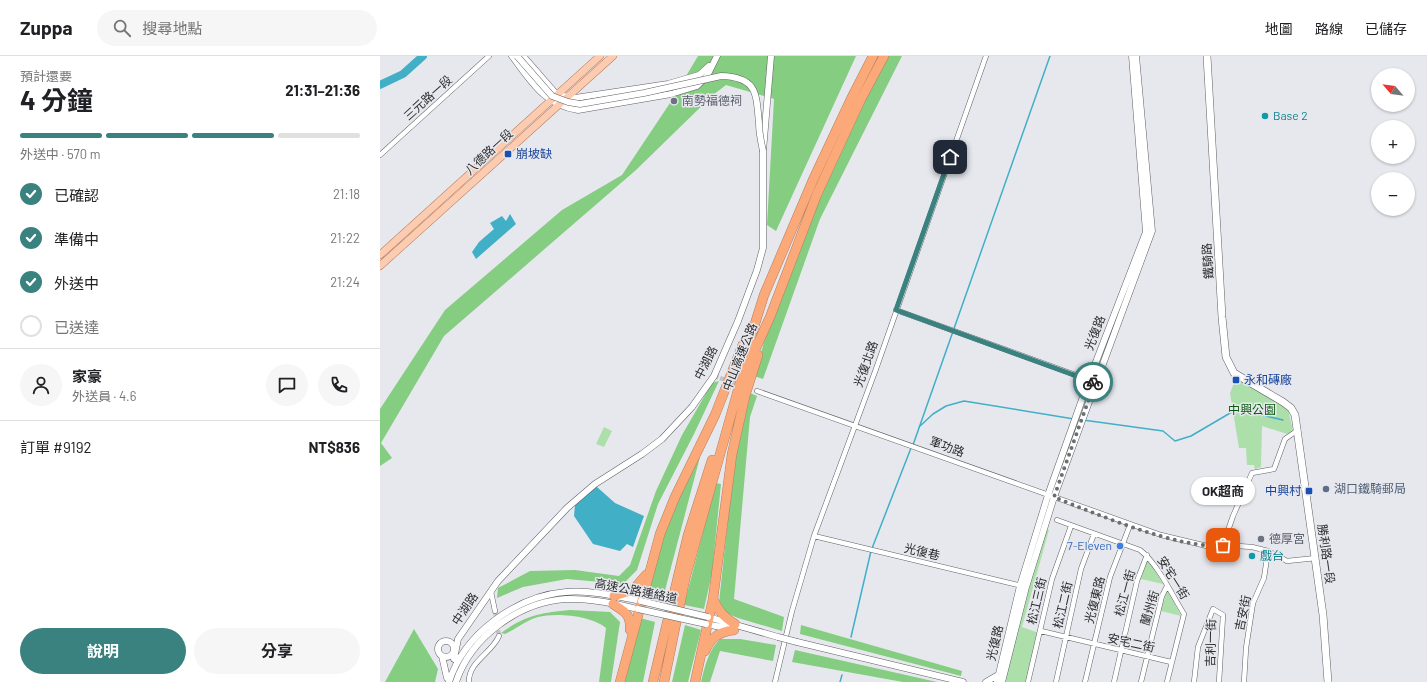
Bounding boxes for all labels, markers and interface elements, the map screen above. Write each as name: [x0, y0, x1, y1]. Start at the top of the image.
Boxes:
search box: [97, 10, 377, 46]
text: Zuppa: [20, 16, 73, 39]
icon: search: [111, 17, 133, 39]
text: 搜尋地點: [143, 19, 203, 37]
text: 地圖: [1265, 20, 1293, 37]
text: 路線: [1315, 20, 1343, 37]
text: 已儲存: [1365, 20, 1407, 37]
text: 預計還要: [20, 68, 72, 84]
north arrow: [1371, 68, 1415, 112]
map controls: [1371, 68, 1415, 216]
street label: 三元路一段: [400, 72, 454, 123]
text: 21:31–21:36: [285, 81, 360, 99]
text: 4 分鐘: [20, 84, 93, 115]
place label: 南勢福德祠: [682, 93, 742, 107]
marker: 南勢福德祠: [669, 96, 679, 106]
place label: Base 2: [1273, 108, 1308, 122]
marker: Base 2: [1260, 111, 1270, 121]
button: +: [1371, 120, 1415, 164]
street label: 八德路一段: [462, 126, 515, 177]
pin: [933, 140, 967, 174]
text: 外送中 · 570 m: [20, 146, 100, 162]
place label: 崩坡缺: [516, 146, 552, 160]
icon: home: [939, 146, 961, 168]
marker: 崩坡缺: [503, 149, 513, 159]
button: −: [1371, 172, 1415, 216]
icon: check: [20, 183, 42, 205]
text: 已確認: [54, 186, 99, 204]
text: 21:18: [333, 186, 360, 202]
icon: check: [20, 227, 42, 249]
text: 準備中: [54, 230, 99, 248]
text: 21:22: [330, 230, 360, 246]
street label: 鐵騎路: [1199, 243, 1215, 280]
icon: check: [20, 271, 42, 293]
text: 外送中: [54, 274, 99, 292]
text: 21:24: [330, 274, 360, 290]
street label: 光復路: [1081, 313, 1107, 352]
text: 已送達: [54, 318, 99, 336]
street label: 中山高速公路: [719, 321, 759, 393]
street label: 光復北路: [850, 339, 880, 389]
street label: 中湖路: [691, 343, 720, 382]
courier: [1073, 362, 1113, 402]
button: person: [20, 364, 62, 406]
button: chat: [266, 364, 308, 406]
button: phone: [318, 364, 360, 406]
text: 家豪: [72, 367, 102, 385]
icon: bike: [1082, 371, 1104, 393]
place label: 永和磚廠: [1244, 372, 1292, 386]
marker: 永和磚廠: [1231, 375, 1241, 385]
text: 外送員 · 4.6: [72, 388, 136, 404]
park label: 中興公園: [1228, 402, 1276, 416]
street label: 軍功路: [928, 433, 967, 459]
text: 訂單 #9192: [20, 438, 92, 456]
text: NT$836: [308, 438, 360, 456]
callout: OK超商: [1191, 477, 1255, 505]
place label: 湖口鐵騎郵局: [1334, 481, 1406, 495]
text: OK超商: [1202, 483, 1244, 499]
place label: 中興村: [1265, 483, 1302, 497]
marker: 湖口鐵騎郵局: [1321, 484, 1331, 494]
marker: 中興村: [1304, 486, 1314, 496]
street label: 勝利路一段: [1316, 523, 1338, 585]
pin: [1206, 528, 1240, 562]
place label: 德厚宮: [1269, 531, 1305, 545]
icon: bag: [1212, 534, 1234, 556]
marker: 德厚宮: [1256, 534, 1266, 544]
place label: 7-Eleven: [1067, 538, 1112, 552]
street label: 光復巷: [903, 540, 941, 562]
marker: 7-Eleven: [1115, 541, 1125, 551]
place label: 戲台: [1260, 548, 1284, 562]
marker: 戲台: [1247, 551, 1257, 561]
street label: 安宅一街: [1155, 553, 1193, 602]
street label: 松江一街: [1111, 568, 1137, 618]
street label: 高速公路連絡道: [594, 575, 679, 605]
street label: 光復東路: [1081, 575, 1107, 625]
street label: 松江三街: [1024, 576, 1048, 626]
street label: 松江二街: [1050, 580, 1074, 630]
street label: 蘭州街: [1137, 588, 1161, 627]
street label: 中湖路: [448, 590, 480, 627]
street label: 吉安街: [1231, 594, 1253, 632]
street label: 吉利一街: [1203, 619, 1217, 667]
street label: 光復路: [983, 624, 1005, 662]
button: 說明: [20, 628, 186, 674]
button: 分享: [194, 628, 360, 674]
street label: 安宅二街: [1106, 630, 1156, 654]

